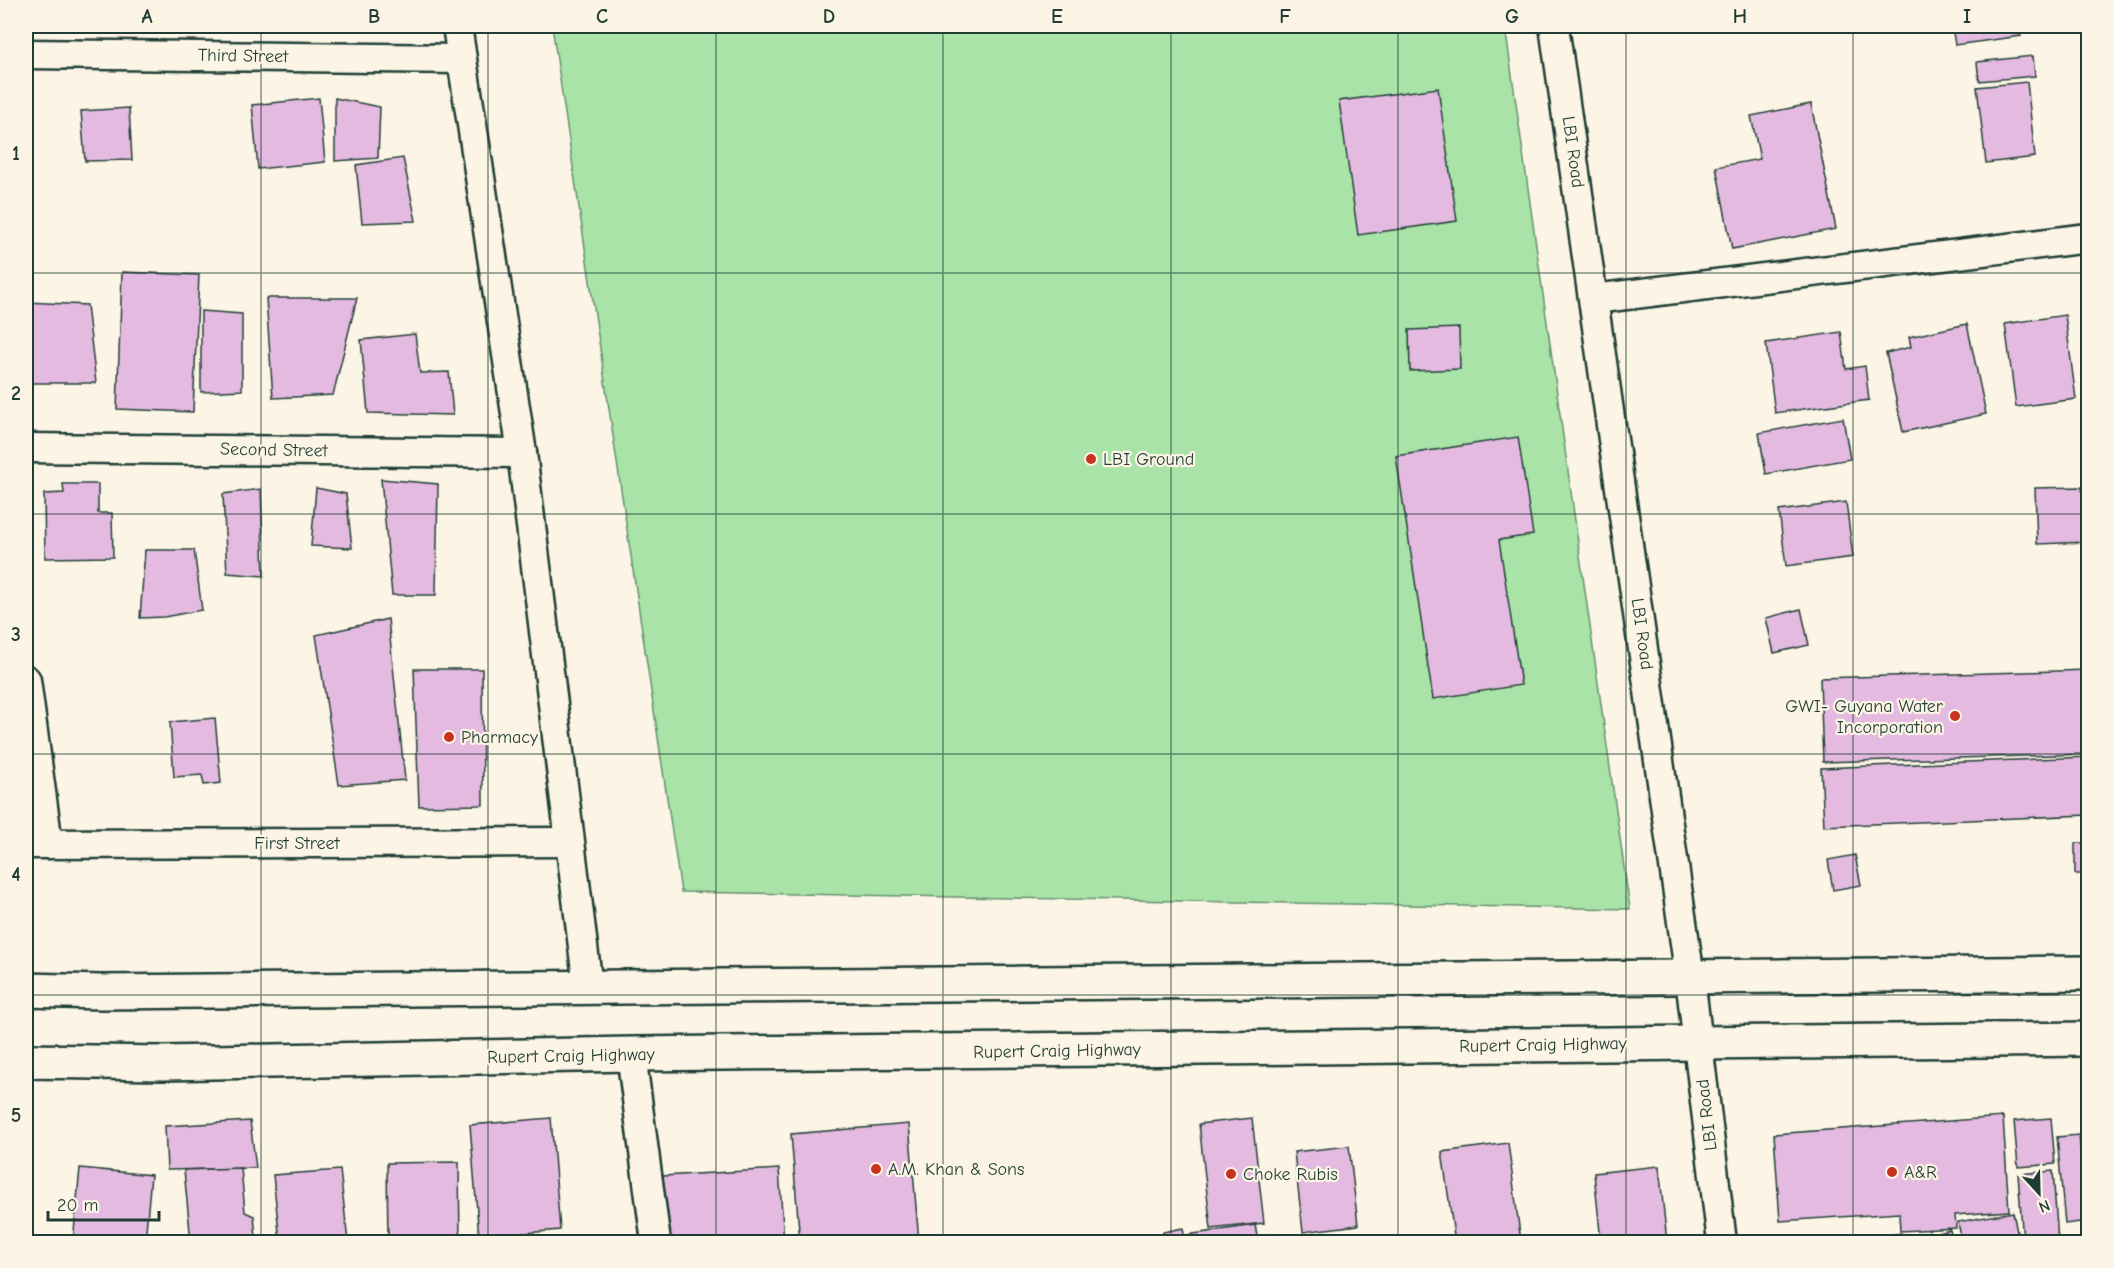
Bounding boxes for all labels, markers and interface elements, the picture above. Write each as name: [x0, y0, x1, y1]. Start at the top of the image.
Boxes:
text: A: [141, 5, 153, 28]
text: B: [368, 5, 380, 28]
text: C: [596, 5, 608, 28]
text: D: [823, 5, 835, 28]
text: E: [1051, 5, 1063, 28]
text: F: [1279, 5, 1291, 28]
text: G: [1505, 5, 1519, 28]
text: H: [1733, 5, 1747, 28]
text: I: [1963, 5, 1971, 28]
street label: Third Street: [198, 45, 289, 67]
street label: LBI Road: [1558, 115, 1588, 189]
text: 1: [12, 142, 20, 165]
text: 2: [11, 382, 21, 405]
street label: Second Street: [220, 439, 329, 461]
place label: LBI Ground: [1103, 449, 1194, 470]
marker: LBI Ground: [1084, 452, 1098, 466]
street label: LBI Road: [1627, 597, 1657, 671]
text: 3: [11, 623, 21, 646]
place label: GWI- Guyana Water Incorporation: [1785, 696, 1944, 738]
marker: GWI- Guyana Water Incorporation: [1948, 709, 1962, 723]
place label: Pharmacy: [461, 727, 539, 748]
marker: Pharmacy: [442, 730, 456, 744]
street label: First Street: [254, 833, 341, 854]
text: 4: [11, 863, 21, 886]
street label: Rupert Craig Highway: [1459, 1033, 1628, 1057]
street label: Rupert Craig Highway: [973, 1039, 1142, 1063]
street label: Rupert Craig Highway: [487, 1044, 656, 1068]
street label: LBI Road: [1692, 1078, 1722, 1152]
text: 5: [11, 1104, 21, 1127]
place label: A.M. Khan & Sons: [888, 1159, 1025, 1180]
marker: A.M. Khan & Sons: [869, 1162, 883, 1176]
place label: A&R: [1904, 1162, 1937, 1183]
north arrow: [2009, 1163, 2069, 1223]
place label: Choke Rubis: [1243, 1164, 1338, 1185]
marker: A&R: [1885, 1165, 1899, 1179]
marker: Choke Rubis: [1224, 1167, 1238, 1181]
scale bar: [48, 1184, 159, 1222]
text: 20 m: [57, 1195, 98, 1216]
text: N: [2036, 1196, 2052, 1216]

